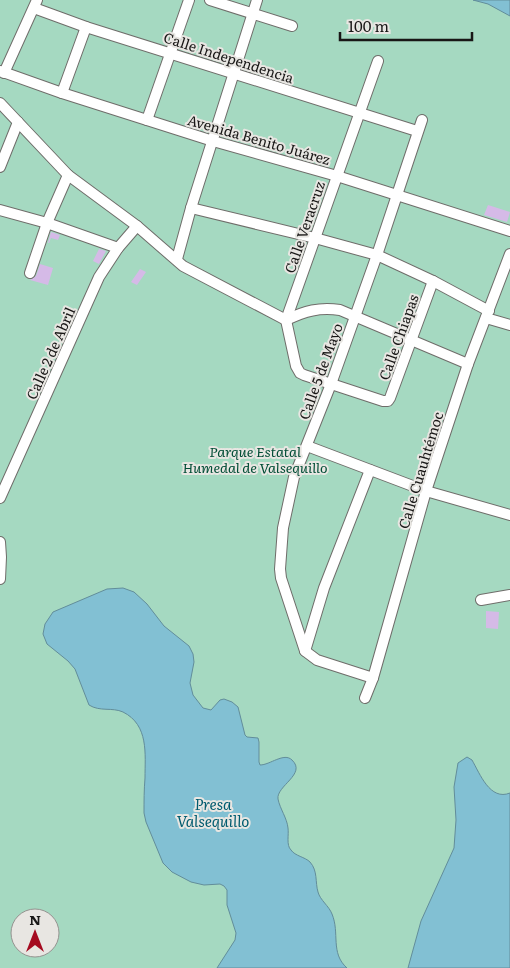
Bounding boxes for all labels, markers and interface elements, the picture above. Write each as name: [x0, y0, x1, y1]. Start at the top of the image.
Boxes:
scale bar: [340, 10, 472, 42]
text: 100 m: [348, 14, 389, 37]
street label: Calle Independencia: [161, 27, 297, 88]
street label: Avenida Benito Juárez: [185, 109, 333, 169]
street label: Calle Veracruz: [279, 178, 329, 276]
street label: Calle Chiapas: [373, 291, 423, 383]
street label: Calle 2 de Abril: [21, 303, 79, 402]
street label: Calle 5 de Mayo: [293, 320, 347, 422]
street label: Calle Cuauhtémoc: [393, 409, 447, 531]
park label: Parque Estatal Humedal de Valsequillo: [183, 441, 327, 477]
water label: Presa Valsequillo: [177, 792, 249, 832]
north arrow: [10, 908, 60, 958]
text: N: [29, 909, 41, 929]

